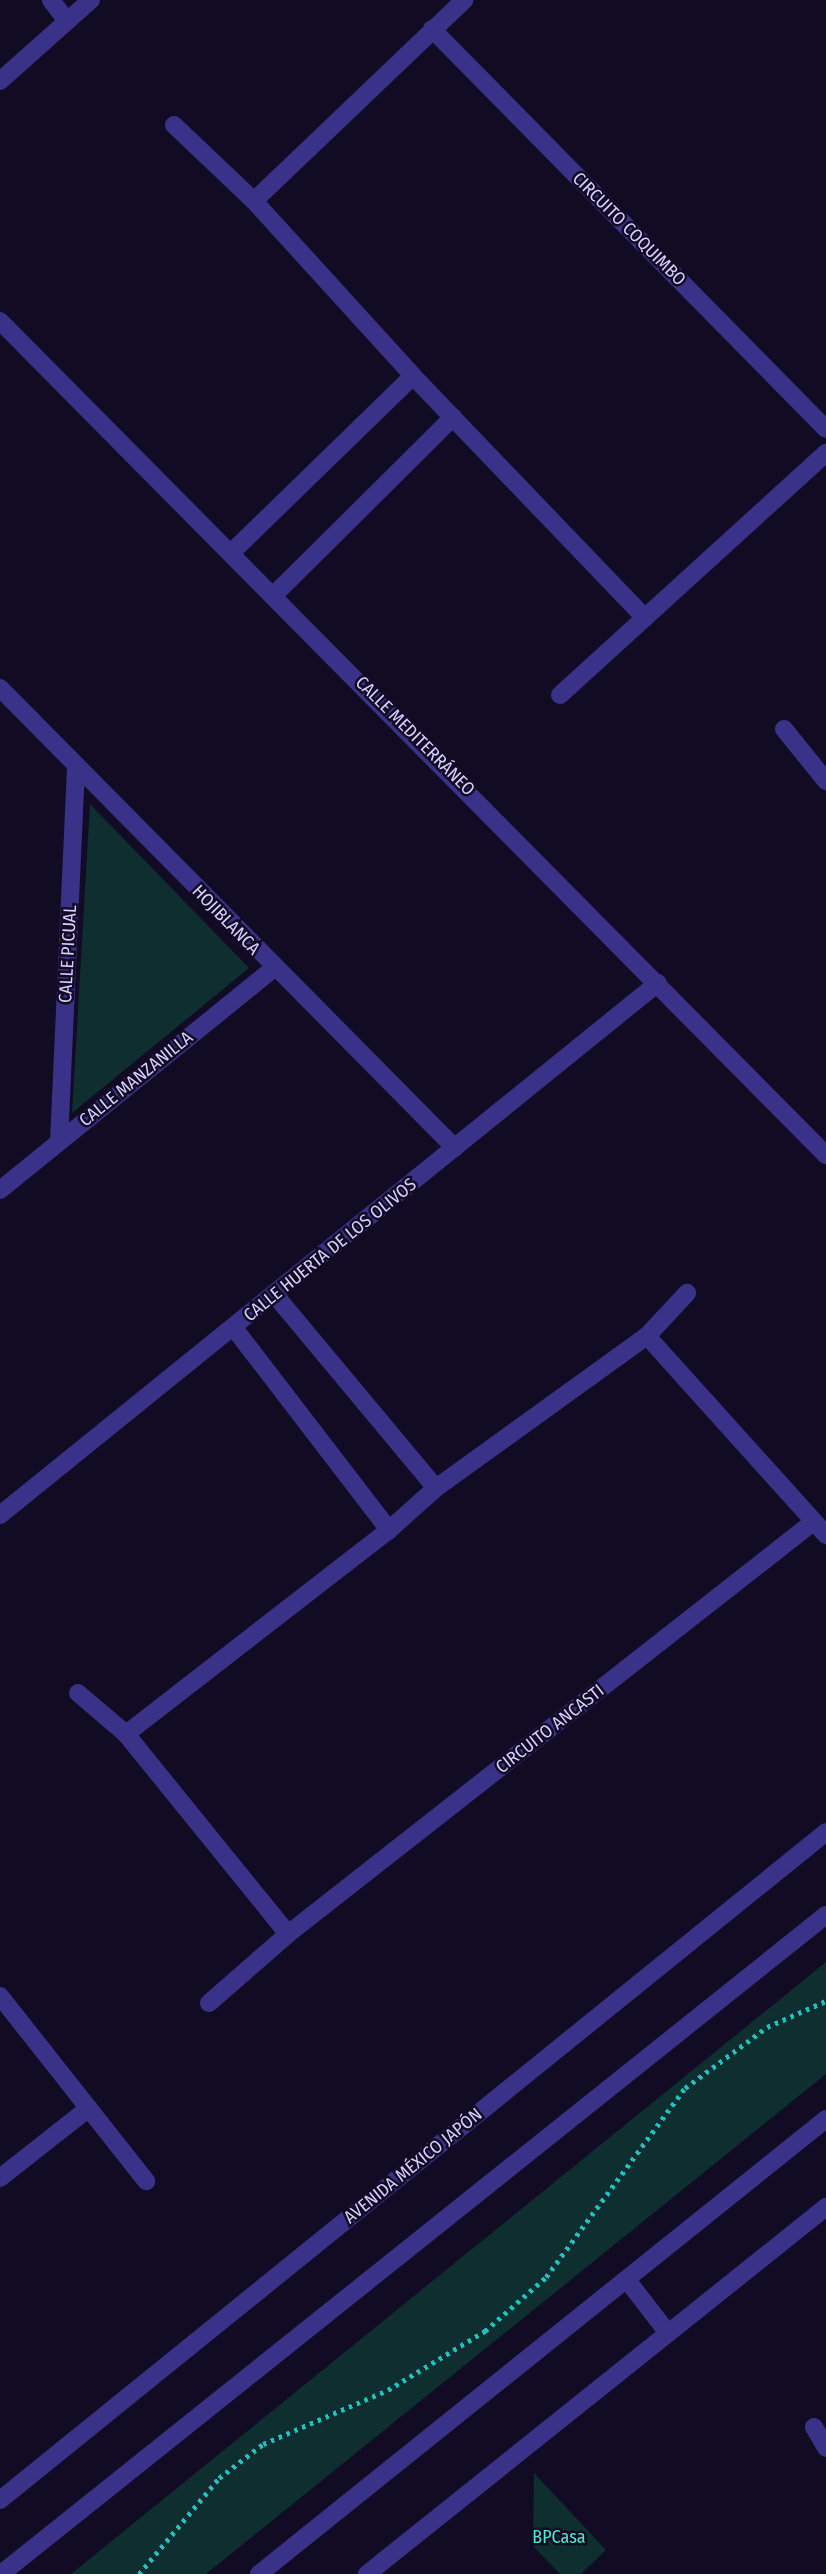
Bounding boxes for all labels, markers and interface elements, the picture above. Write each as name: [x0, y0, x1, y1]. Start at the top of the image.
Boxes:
street label: CIRCUITO COQUIMBO: [568, 168, 690, 290]
street label: CALLE MEDITERRÁNEO: [351, 672, 479, 800]
street label: HOJIBLANCA: [187, 881, 265, 959]
street label: CALLE PICUAL: [55, 904, 81, 1004]
street label: CALLE MANZANILLA: [75, 1027, 197, 1131]
street label: CALLE HUERTA DE LOS OLIVOS: [239, 1174, 421, 1326]
street label: CIRCUITO ANCASTI: [492, 1680, 608, 1778]
street label: AVENIDA MÉXICO JAPÓN: [340, 2104, 486, 2228]
park label: BPCasa: [532, 2526, 586, 2548]

